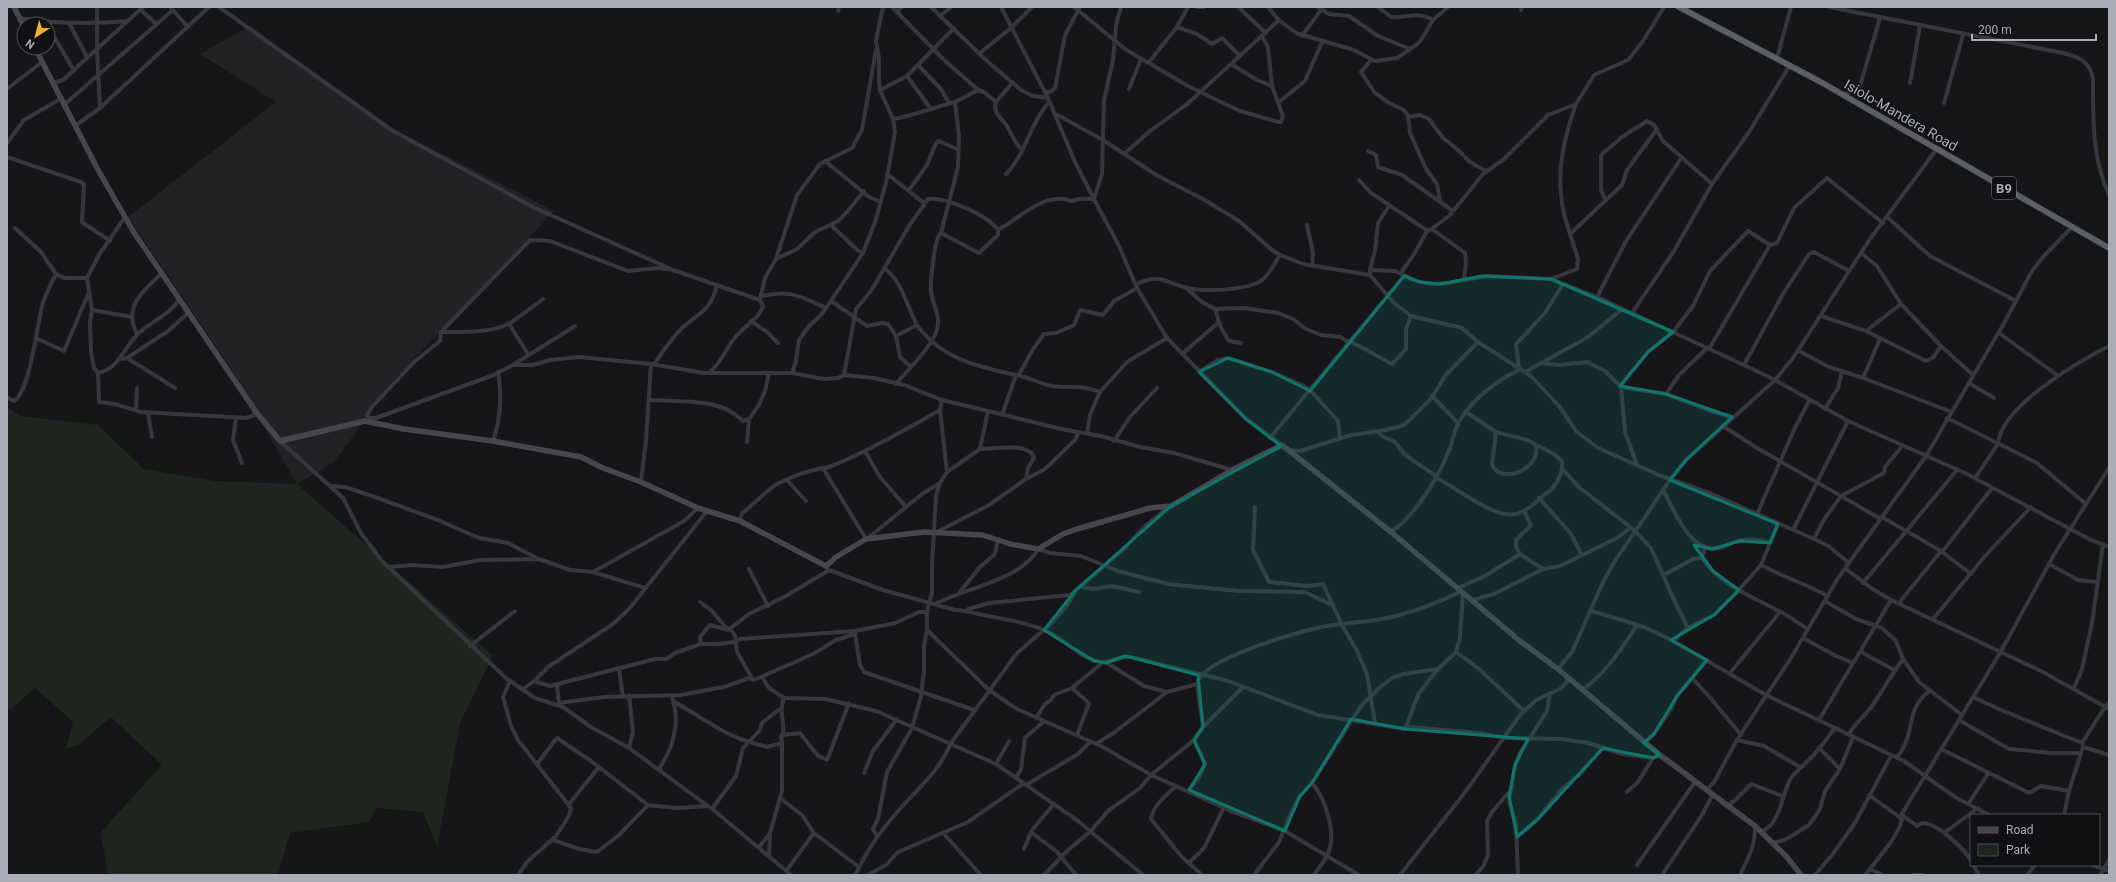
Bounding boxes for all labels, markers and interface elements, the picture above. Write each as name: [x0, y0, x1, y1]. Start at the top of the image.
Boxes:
north arrow: [16, 16, 56, 56]
scale bar: [1972, 16, 2096, 42]
text: 200 m: [1978, 23, 2012, 37]
text: N: [23, 36, 37, 51]
street label: Isiolo-Mandera Road: [1841, 76, 1961, 154]
road number: B9: [1992, 177, 2016, 199]
legend: [1970, 814, 2100, 866]
text: Road: [2006, 823, 2034, 837]
text: Park: [2006, 843, 2031, 857]

